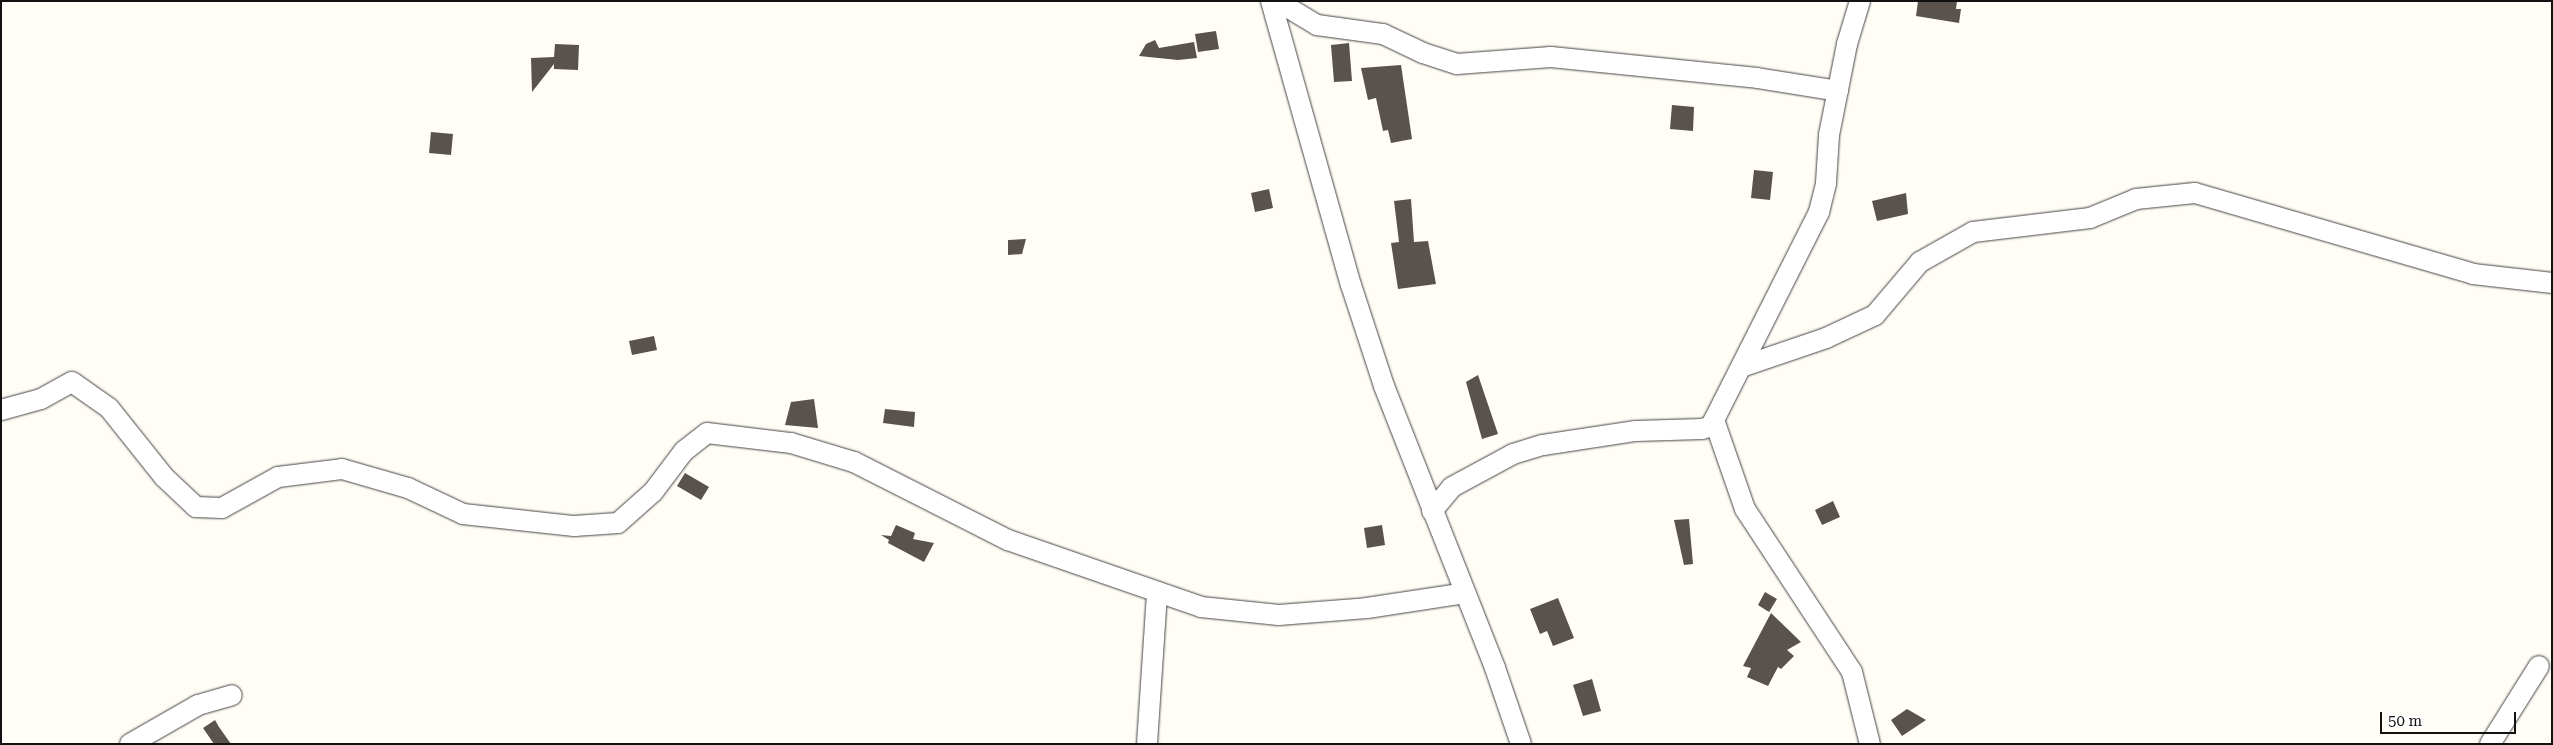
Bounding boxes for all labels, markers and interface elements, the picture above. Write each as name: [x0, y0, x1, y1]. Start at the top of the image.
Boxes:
scale bar: [2383, 702, 2519, 734]
text: 50 m: [2388, 712, 2422, 730]

